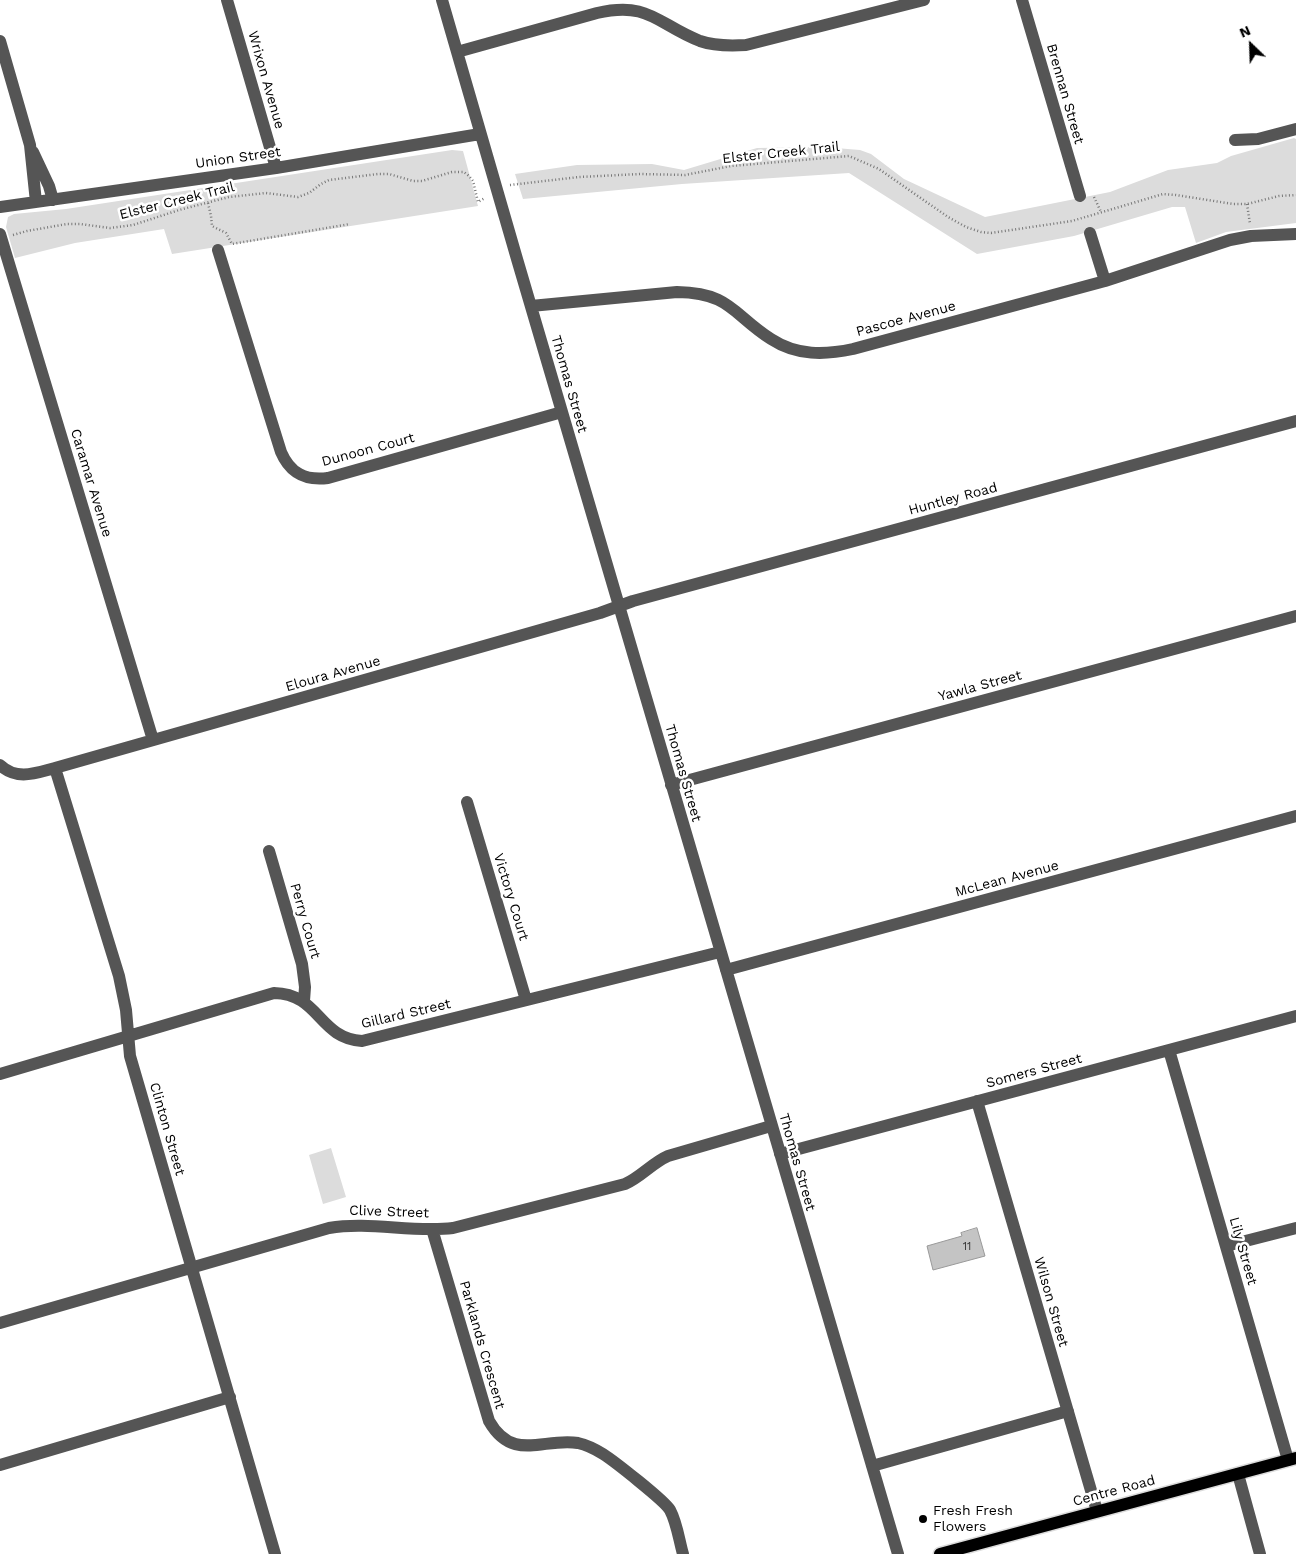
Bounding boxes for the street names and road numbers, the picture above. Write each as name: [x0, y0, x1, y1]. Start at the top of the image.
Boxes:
street label: Wrixon Avenue: [244, 29, 288, 131]
street label: Brennan Street: [1043, 42, 1087, 146]
street label: Elster Creek Trail: [721, 138, 841, 168]
street label: Union Street: [194, 144, 282, 172]
street label: Elster Creek Trail: [118, 179, 236, 223]
street label: Pascoe Avenue: [854, 298, 958, 340]
street label: Thomas Street: [547, 333, 591, 435]
street label: Caramar Avenue: [67, 427, 115, 539]
street label: Dunoon Court: [320, 430, 416, 470]
street label: Huntley Road: [907, 479, 999, 519]
street label: Eloura Avenue: [284, 652, 382, 696]
street label: Yawla Street: [937, 667, 1023, 705]
street label: Thomas Street: [661, 722, 705, 824]
street label: Victory Court: [490, 851, 532, 943]
street label: McLean Avenue: [953, 857, 1061, 901]
street label: Perry Court: [286, 881, 324, 961]
street label: Gillard Street: [360, 996, 452, 1032]
street label: Somers Street: [984, 1050, 1084, 1092]
street label: Clinton Street: [146, 1081, 188, 1177]
street label: Thomas Street: [775, 1111, 819, 1213]
street label: Clive Street: [349, 1202, 429, 1222]
street label: Lily Street: [1225, 1215, 1261, 1287]
street label: Wilson Street: [1030, 1255, 1072, 1349]
street label: Parklands Crescent: [456, 1279, 508, 1411]
street label: Centre Road: [1071, 1472, 1157, 1510]

